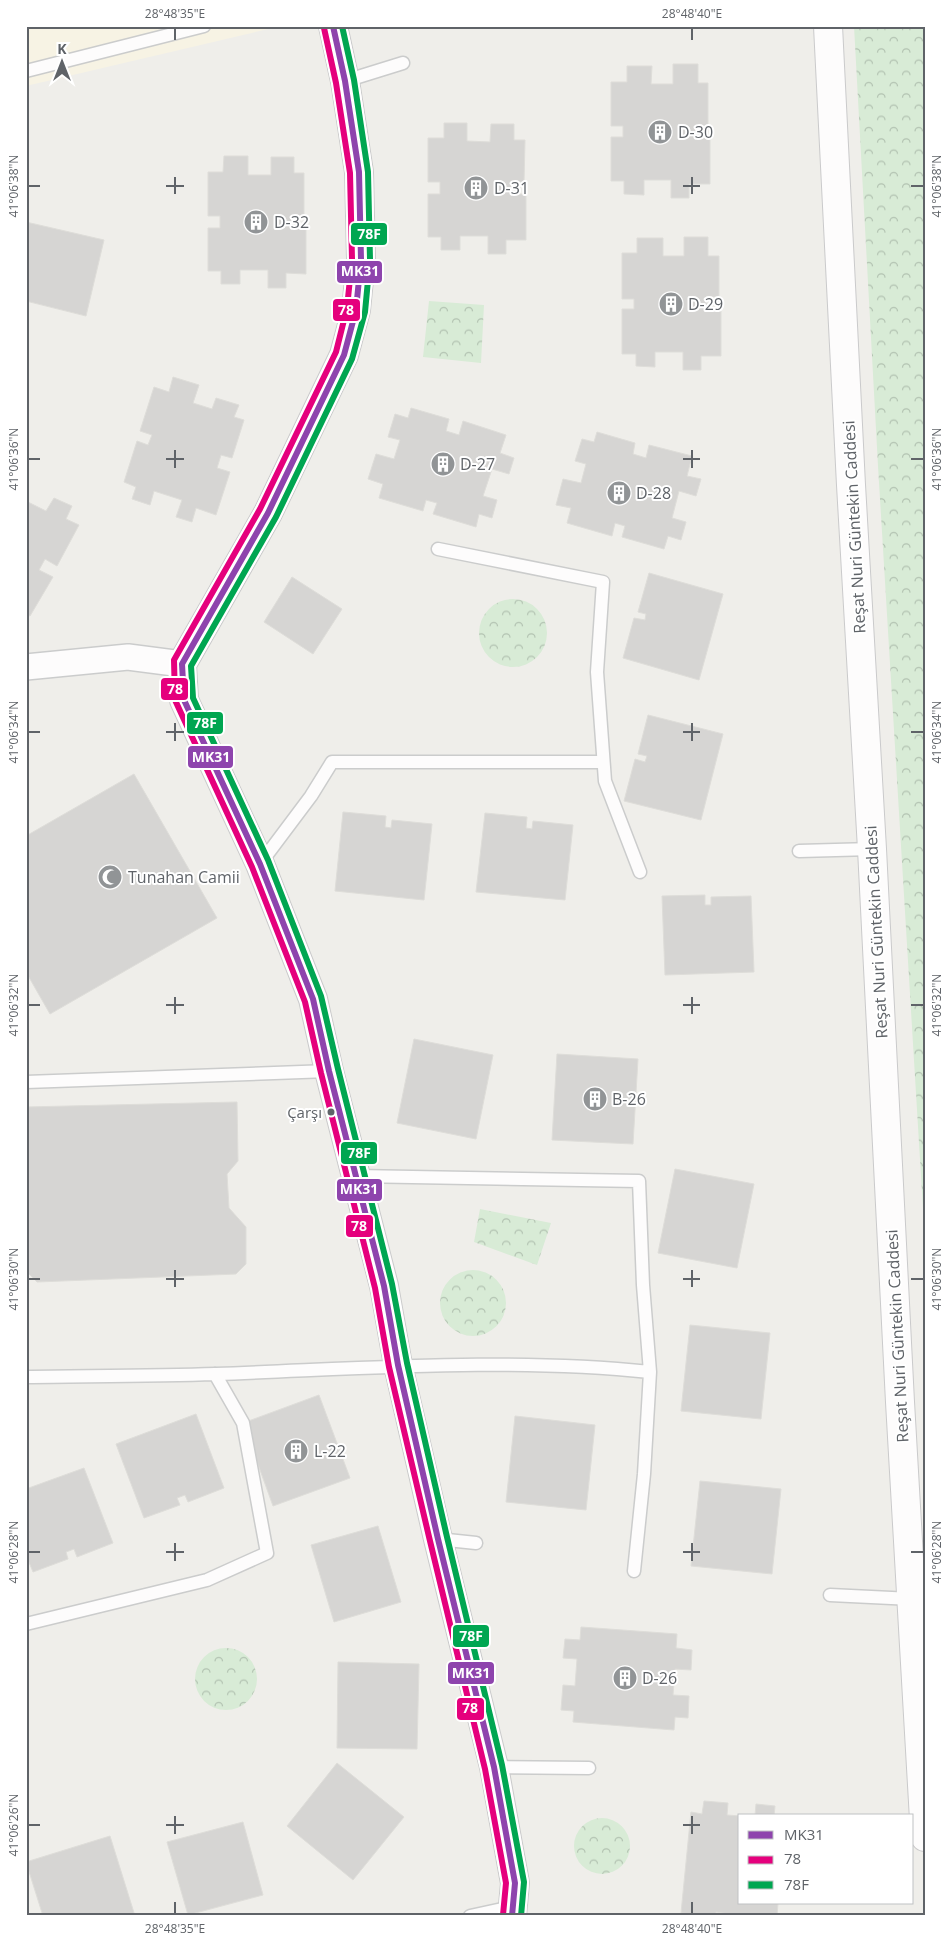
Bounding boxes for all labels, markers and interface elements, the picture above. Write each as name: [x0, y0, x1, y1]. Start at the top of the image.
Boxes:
text: 28°48'35"E: [145, 5, 205, 22]
text: 28°48'40"E: [662, 5, 722, 22]
north arrow: [38, 38, 88, 88]
text: K: [57, 39, 67, 58]
building icon: D-30: [647, 119, 673, 145]
place label: D-30: [678, 121, 713, 143]
text: 41°06'38"N: [5, 155, 22, 217]
text: 41°06'38"N: [928, 155, 945, 217]
building icon: D-31: [463, 175, 489, 201]
place label: D-31: [494, 177, 529, 199]
building icon: D-32: [243, 209, 269, 235]
place label: D-32: [274, 211, 309, 233]
line badge: 78F: [350, 222, 388, 246]
text: 78F: [357, 224, 381, 243]
line badge: MK31: [336, 260, 383, 284]
text: MK31: [341, 261, 379, 280]
building icon: D-29: [658, 291, 684, 317]
place label: D-29: [688, 293, 723, 315]
line badge: 78: [332, 298, 361, 322]
text: 78: [338, 300, 354, 319]
street label: Reşat Nuri Güntekin Caddesi: [837, 420, 871, 634]
text: 41°06'36"N: [5, 428, 22, 490]
text: 41°06'36"N: [928, 428, 945, 490]
building icon: D-27: [430, 451, 456, 477]
place label: D-27: [460, 453, 495, 475]
building icon: D-28: [606, 480, 632, 506]
place label: D-28: [636, 482, 671, 504]
line badge: 78: [160, 677, 189, 701]
text: 78: [167, 679, 183, 698]
text: 41°06'34"N: [5, 701, 22, 763]
text: 41°06'34"N: [928, 701, 945, 763]
line badge: 78F: [186, 711, 224, 735]
text: 78F: [193, 713, 217, 732]
line badge: MK31: [187, 745, 234, 769]
text: MK31: [192, 747, 230, 766]
street label: Reşat Nuri Güntekin Caddesi: [859, 825, 893, 1039]
mosque icon: Tunahan Camii: [97, 864, 123, 890]
place label: Tunahan Camii: [128, 866, 240, 888]
text: 41°06'32"N: [5, 974, 22, 1036]
text: 41°06'32"N: [928, 974, 945, 1036]
building icon: B-26: [582, 1086, 608, 1112]
place label: B-26: [612, 1088, 646, 1110]
place label: Çarşı: [287, 1102, 322, 1122]
marker: Çarşı: [326, 1107, 336, 1117]
line badge: 78F: [340, 1141, 378, 1165]
text: 78F: [347, 1143, 371, 1162]
line badge: MK31: [336, 1178, 383, 1202]
text: MK31: [340, 1179, 378, 1198]
line badge: 78: [345, 1214, 374, 1238]
text: 78: [351, 1216, 367, 1235]
street label: Reşat Nuri Güntekin Caddesi: [880, 1229, 914, 1443]
text: 41°06'30"N: [5, 1248, 22, 1310]
text: 41°06'30"N: [928, 1248, 945, 1310]
building icon: L-22: [283, 1438, 309, 1464]
place label: L-22: [314, 1440, 346, 1462]
text: 41°06'28"N: [5, 1521, 22, 1583]
text: 41°06'28"N: [928, 1521, 945, 1583]
line badge: 78F: [452, 1624, 490, 1648]
text: 78F: [459, 1626, 483, 1645]
line badge: MK31: [447, 1661, 495, 1685]
text: MK31: [452, 1663, 490, 1682]
building icon: D-26: [612, 1665, 638, 1691]
place label: D-26: [642, 1667, 677, 1689]
line badge: 78: [456, 1697, 485, 1721]
text: 78: [462, 1698, 478, 1717]
text: 41°06'26"N: [5, 1794, 22, 1856]
legend: [738, 1814, 914, 1904]
text: MK31: [784, 1824, 824, 1844]
text: 78: [784, 1848, 801, 1868]
text: 78F: [784, 1874, 809, 1894]
text: 28°48'35"E: [145, 1920, 205, 1937]
text: 28°48'40"E: [662, 1920, 722, 1937]

